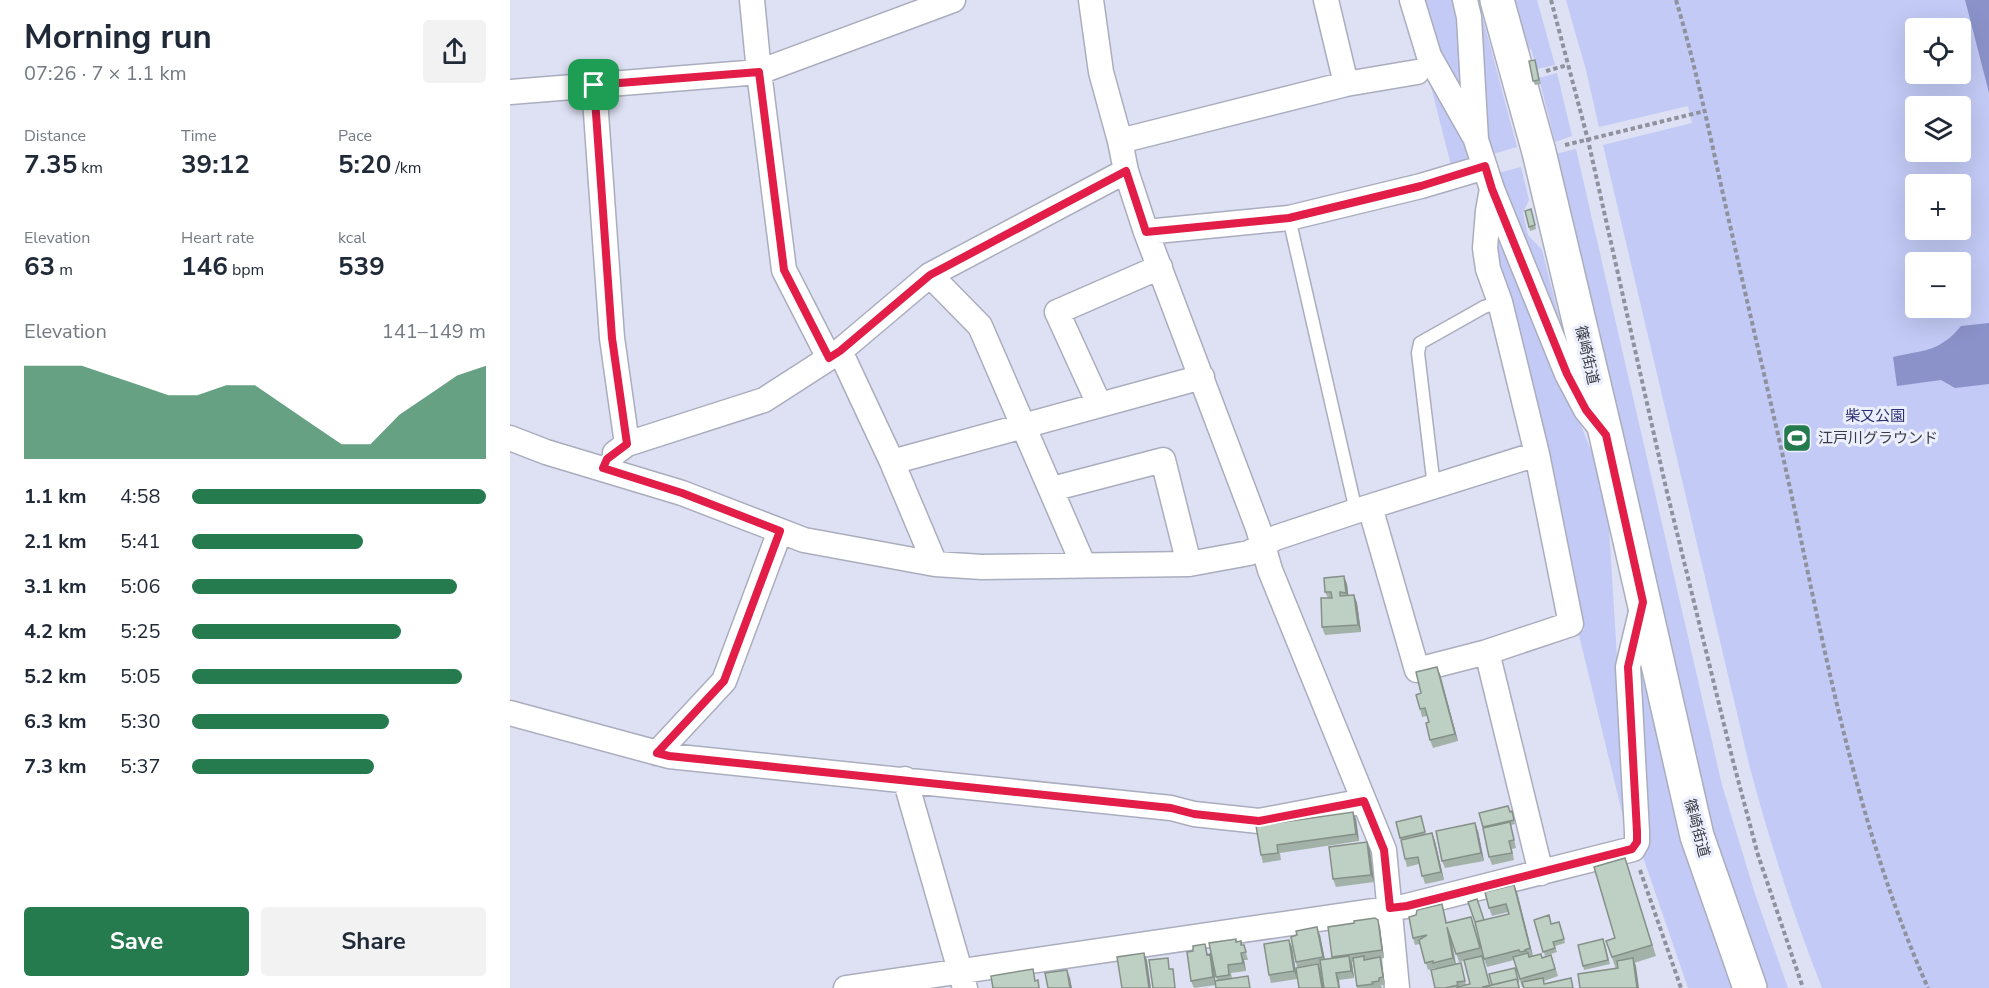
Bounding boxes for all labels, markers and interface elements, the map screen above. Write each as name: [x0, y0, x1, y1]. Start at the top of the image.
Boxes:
text: Morning run: [24, 15, 212, 60]
map controls: [1905, 18, 1971, 318]
button: locate: [1905, 18, 1971, 84]
button: share: [423, 20, 486, 83]
pin: [568, 59, 619, 110]
text: 07:26 · 7 × 1.1 km: [24, 60, 187, 87]
icon: arrive: [577, 68, 610, 101]
button: layers: [1905, 96, 1971, 162]
text: Distance: [24, 125, 86, 147]
text: Time: [181, 125, 217, 147]
text: Pace: [338, 125, 372, 147]
text: 7.35: [24, 147, 77, 182]
text: 39:12: [181, 147, 250, 182]
text: 5:20: [338, 147, 391, 182]
text: km: [77, 157, 103, 179]
text: /km: [391, 157, 422, 179]
button: +: [1905, 174, 1971, 240]
text: Elevation: [24, 227, 90, 249]
text: Heart rate: [181, 227, 254, 249]
text: kcal: [338, 227, 366, 249]
text: 63: [24, 249, 55, 284]
text: 146: [181, 249, 228, 284]
text: 539: [338, 249, 385, 284]
button: −: [1905, 252, 1971, 318]
text: m: [55, 259, 73, 281]
text: bpm: [228, 259, 264, 281]
text: Elevation: [24, 318, 107, 345]
text: 141–149 m: [382, 318, 486, 345]
street label: 篠崎街道: [1571, 324, 1603, 386]
park label: 柴又公園: [1845, 406, 1905, 426]
sports icon: 江戸川グラウンド: [1781, 422, 1813, 454]
place label: 江戸川グラウンド: [1818, 428, 1938, 448]
text: 1.1 km: [24, 483, 87, 510]
text: 4:58: [120, 483, 161, 510]
text: 2.1 km: [24, 528, 87, 555]
text: 5:41: [120, 528, 161, 555]
text: 3.1 km: [24, 573, 87, 600]
text: 5:06: [120, 573, 161, 600]
text: 4.2 km: [24, 618, 87, 645]
text: 5:25: [120, 618, 161, 645]
text: 5.2 km: [24, 663, 87, 690]
text: 5:05: [120, 663, 161, 690]
text: 6.3 km: [24, 708, 87, 735]
text: 5:30: [120, 708, 161, 735]
text: 7.3 km: [24, 753, 87, 780]
text: 5:37: [120, 753, 161, 780]
street label: 篠崎街道: [1680, 796, 1714, 860]
button: Save: [24, 907, 249, 976]
button: Share: [261, 907, 486, 976]

